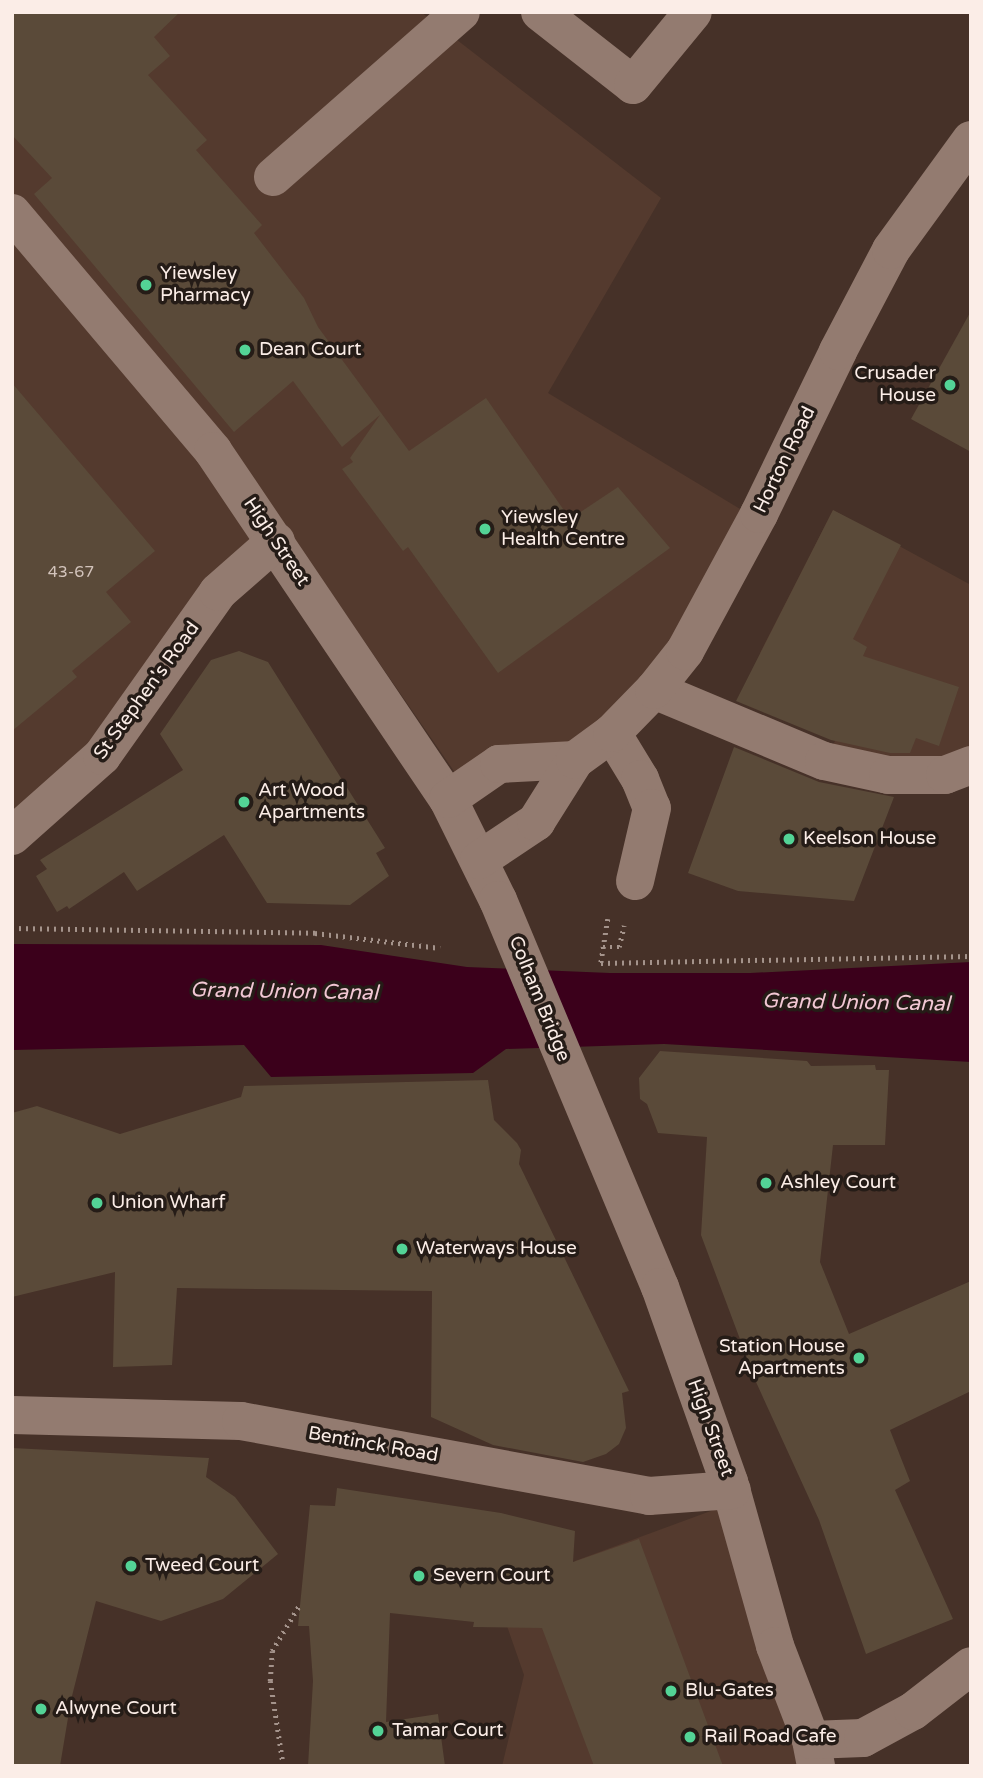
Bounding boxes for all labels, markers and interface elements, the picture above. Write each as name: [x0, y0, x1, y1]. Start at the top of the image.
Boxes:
place label: Yiewsley Pharmacy: [160, 263, 251, 307]
marker: Yiewsley Pharmacy: [138, 277, 154, 293]
place label: Dean Court: [259, 339, 361, 361]
marker: Dean Court: [237, 342, 253, 358]
place label: Crusader House: [854, 363, 936, 407]
marker: Crusader House: [942, 377, 958, 393]
street label: Horton Road: [749, 403, 821, 517]
street label: High Street: [238, 493, 314, 591]
place label: Yiewsley Health Centre: [501, 507, 625, 551]
marker: Yiewsley Health Centre: [475, 519, 495, 539]
house number: 43-67: [48, 562, 94, 582]
street label: St Stephen's Road: [89, 618, 205, 764]
place label: Art Wood Apartments: [258, 780, 365, 824]
marker: Art Wood Apartments: [236, 794, 252, 810]
place label: Keelson House: [803, 828, 936, 850]
marker: Keelson House: [781, 831, 797, 847]
street label: Colham Bridge: [503, 933, 575, 1065]
water label: Grand Union Canal: [190, 978, 378, 1006]
water label: Grand Union Canal: [762, 989, 950, 1017]
place label: Ashley Court: [780, 1172, 896, 1194]
marker: Ashley Court: [758, 1175, 774, 1191]
place label: Union Wharf: [111, 1192, 225, 1214]
marker: Union Wharf: [89, 1195, 105, 1211]
place label: Waterways House: [416, 1238, 577, 1260]
marker: Waterways House: [394, 1241, 410, 1257]
place label: Station House Apartments: [719, 1336, 845, 1380]
marker: Station House Apartments: [851, 1350, 867, 1366]
street label: High Street: [682, 1376, 738, 1480]
street label: Bentinck Road: [306, 1422, 440, 1468]
place label: Tweed Court: [145, 1555, 259, 1577]
marker: Tweed Court: [123, 1558, 139, 1574]
place label: Severn Court: [433, 1565, 550, 1587]
marker: Severn Court: [411, 1568, 427, 1584]
place label: Blu-Gates: [685, 1680, 774, 1702]
marker: Blu-Gates: [663, 1683, 679, 1699]
place label: Alwyne Court: [55, 1698, 177, 1720]
marker: Alwyne Court: [33, 1701, 49, 1717]
place label: Tamar Court: [392, 1720, 504, 1742]
marker: Tamar Court: [370, 1723, 386, 1739]
place label: Rail Road Cafe: [704, 1726, 836, 1748]
marker: Rail Road Cafe: [682, 1729, 698, 1745]

